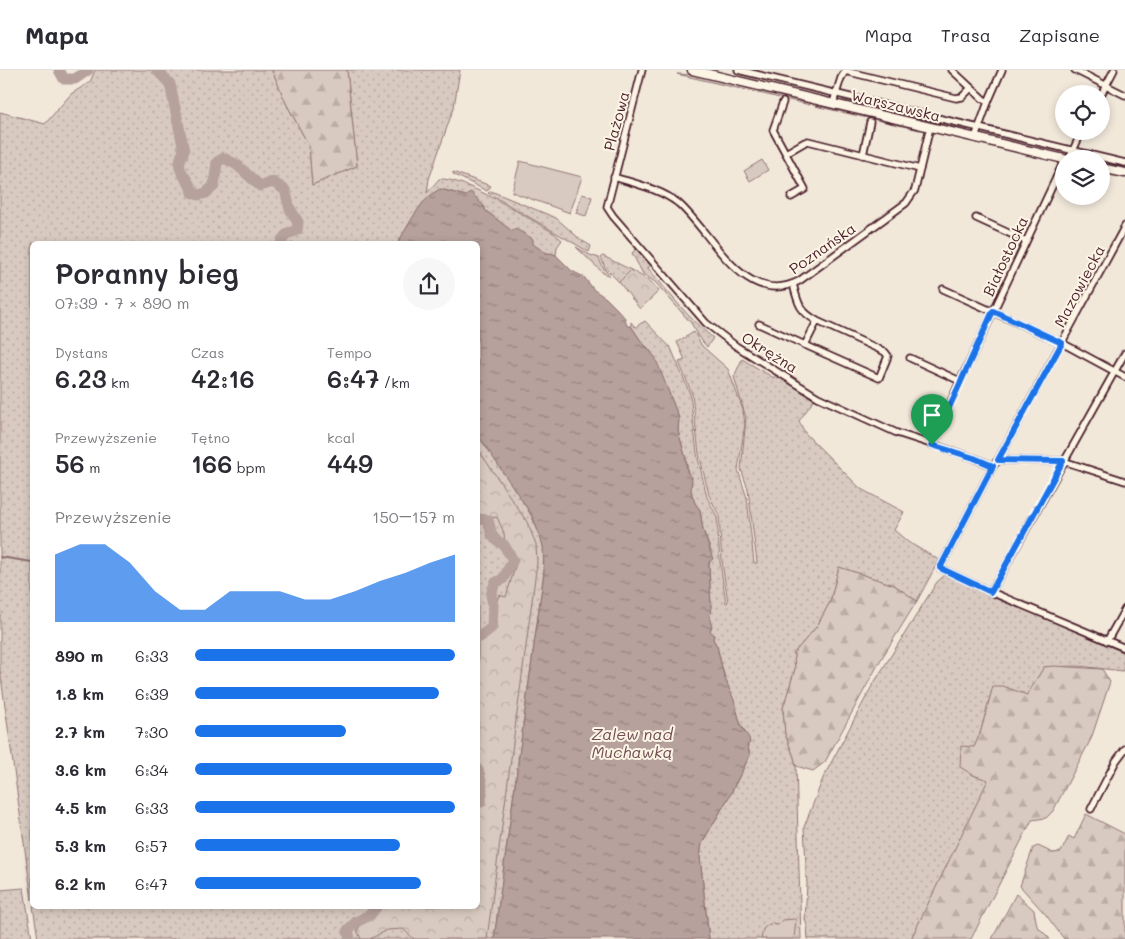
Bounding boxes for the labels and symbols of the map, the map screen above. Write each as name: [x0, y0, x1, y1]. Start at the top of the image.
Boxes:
street label: Warszawska: [849, 84, 943, 126]
street label: Plażowa: [599, 89, 633, 153]
street label: Białostocka: [978, 213, 1032, 299]
street label: Poznańska: [785, 218, 859, 278]
street label: Mazowiecka: [1049, 241, 1109, 331]
street label: Okrężna: [738, 327, 802, 377]
pin: [911, 394, 953, 445]
water label: Zalew nad Muchawką: [591, 723, 673, 762]

